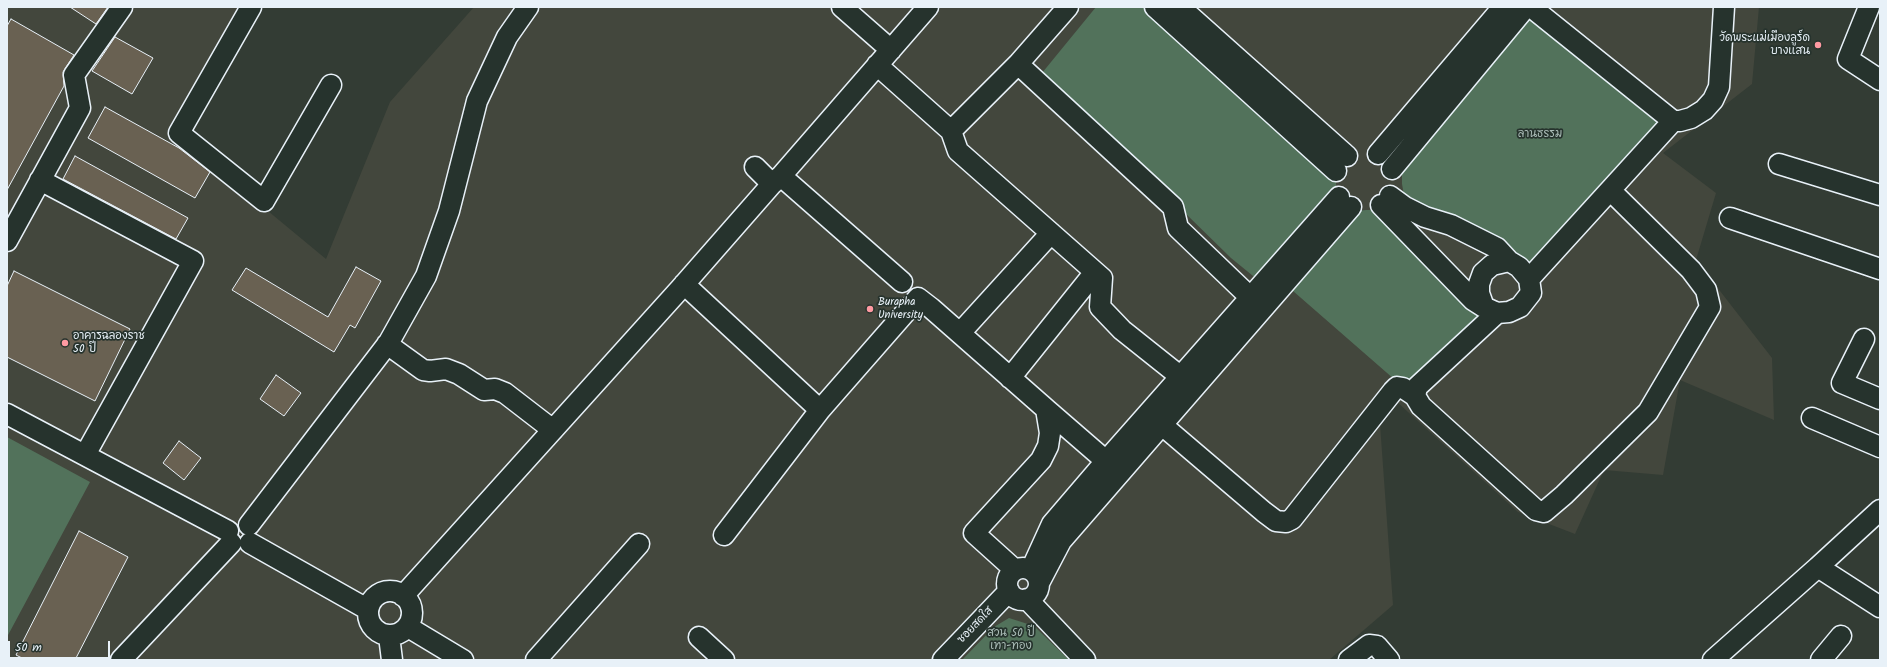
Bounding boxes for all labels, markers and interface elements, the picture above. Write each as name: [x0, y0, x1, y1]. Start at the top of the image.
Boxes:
place label: วัดพระแม่เมืองลูร์ด บางแสน: [1720, 32, 1810, 58]
marker: วัดพระแม่เมืองลูร์ด บางแสน: [1813, 40, 1823, 50]
park label: ลานธรรม: [1518, 128, 1562, 142]
place label: Burapha University: [878, 296, 923, 322]
marker: Burapha University: [865, 304, 875, 314]
place label: อาคารฉลองราช 50 ปี: [73, 330, 145, 356]
marker: อาคารฉลองราช 50 ปี: [60, 338, 70, 348]
street label: ซอยสดใส: [956, 605, 996, 647]
park label: สวน 50 ปี เทา-ทอง: [987, 627, 1035, 653]
scale bar: [10, 633, 112, 659]
text: 50 m: [15, 638, 42, 657]

